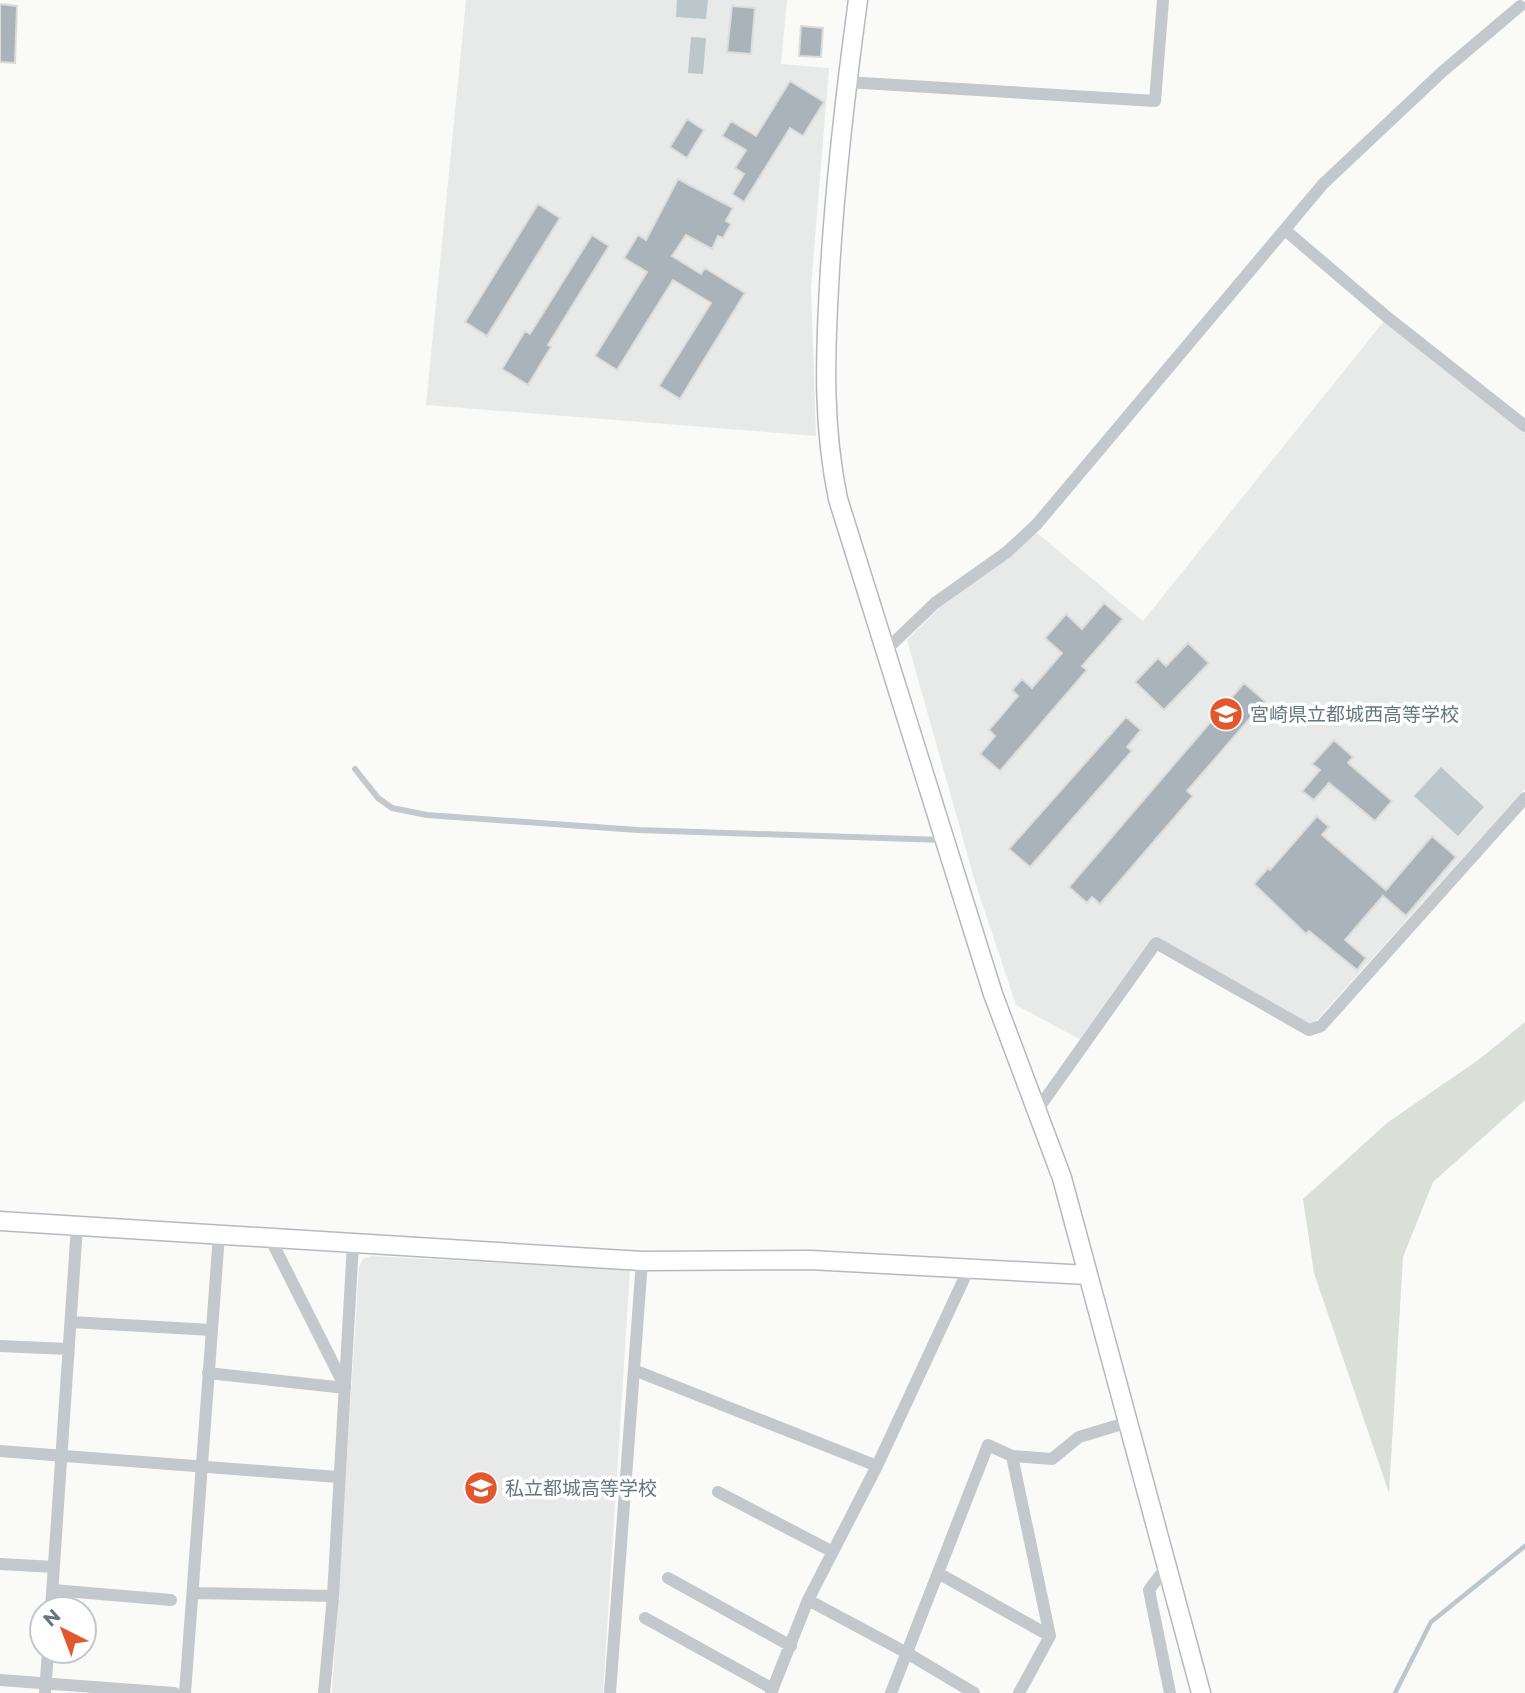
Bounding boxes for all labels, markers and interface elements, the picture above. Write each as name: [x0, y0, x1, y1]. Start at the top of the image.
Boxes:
school or university icon: 宮崎県立都城西高等学校: [1207, 695, 1245, 733]
place label: 宮崎県立都城西高等学校: [1250, 703, 1459, 726]
school or university icon: 私立都城高等学校: [462, 1469, 500, 1507]
place label: 私立都城高等学校: [505, 1477, 657, 1500]
north arrow: [28, 1595, 98, 1665]
text: N: [39, 1604, 65, 1631]

